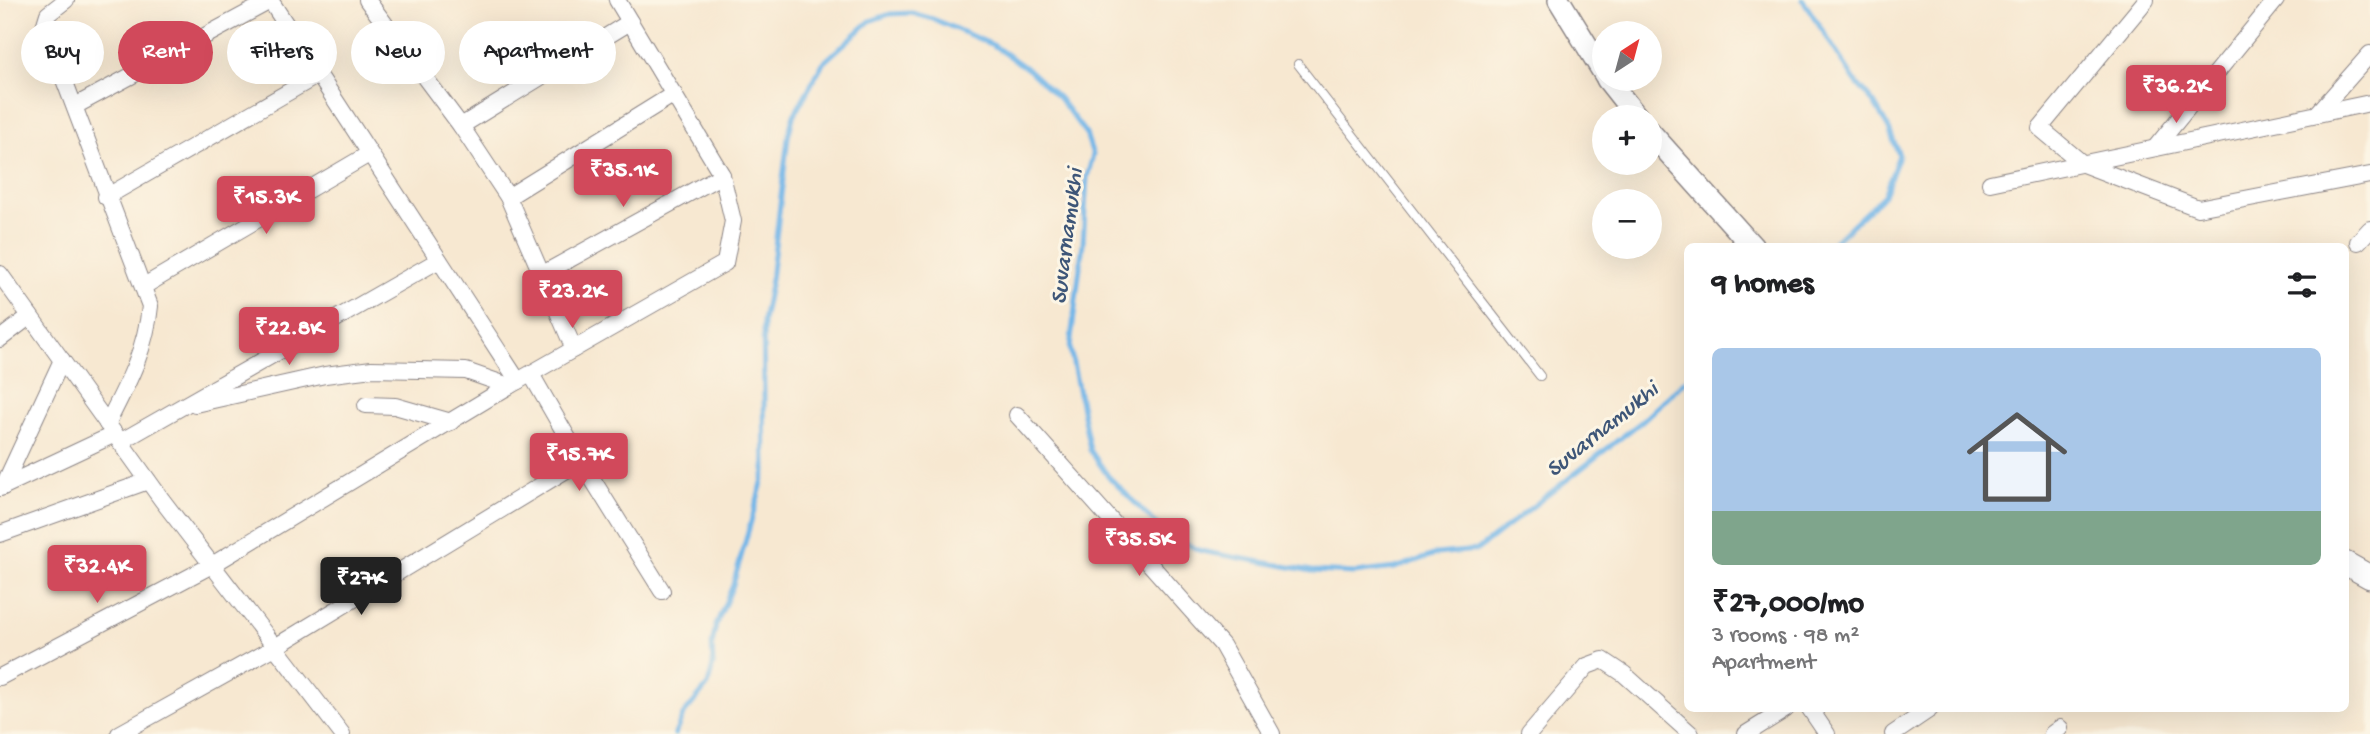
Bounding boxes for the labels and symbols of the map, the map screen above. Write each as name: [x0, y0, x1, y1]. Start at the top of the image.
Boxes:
north arrow: [1592, 21, 1662, 91]
pin: ₹36.2K: [2119, 66, 2233, 125]
pin: ₹35.1K: [566, 150, 680, 209]
water label: Suvarnamukhi: [1046, 164, 1092, 306]
pin: ₹15.3K: [209, 176, 323, 236]
pin: ₹23.2K: [515, 270, 629, 330]
pin: ₹22.8K: [232, 308, 346, 367]
water label: Suvarnamukhi: [1541, 375, 1668, 485]
pin: ₹15.7K: [522, 434, 636, 493]
pin: ₹35.5K: [1082, 518, 1196, 578]
pin: ₹32.4K: [40, 546, 154, 605]
pin: ₹27K: [320, 558, 402, 617]

